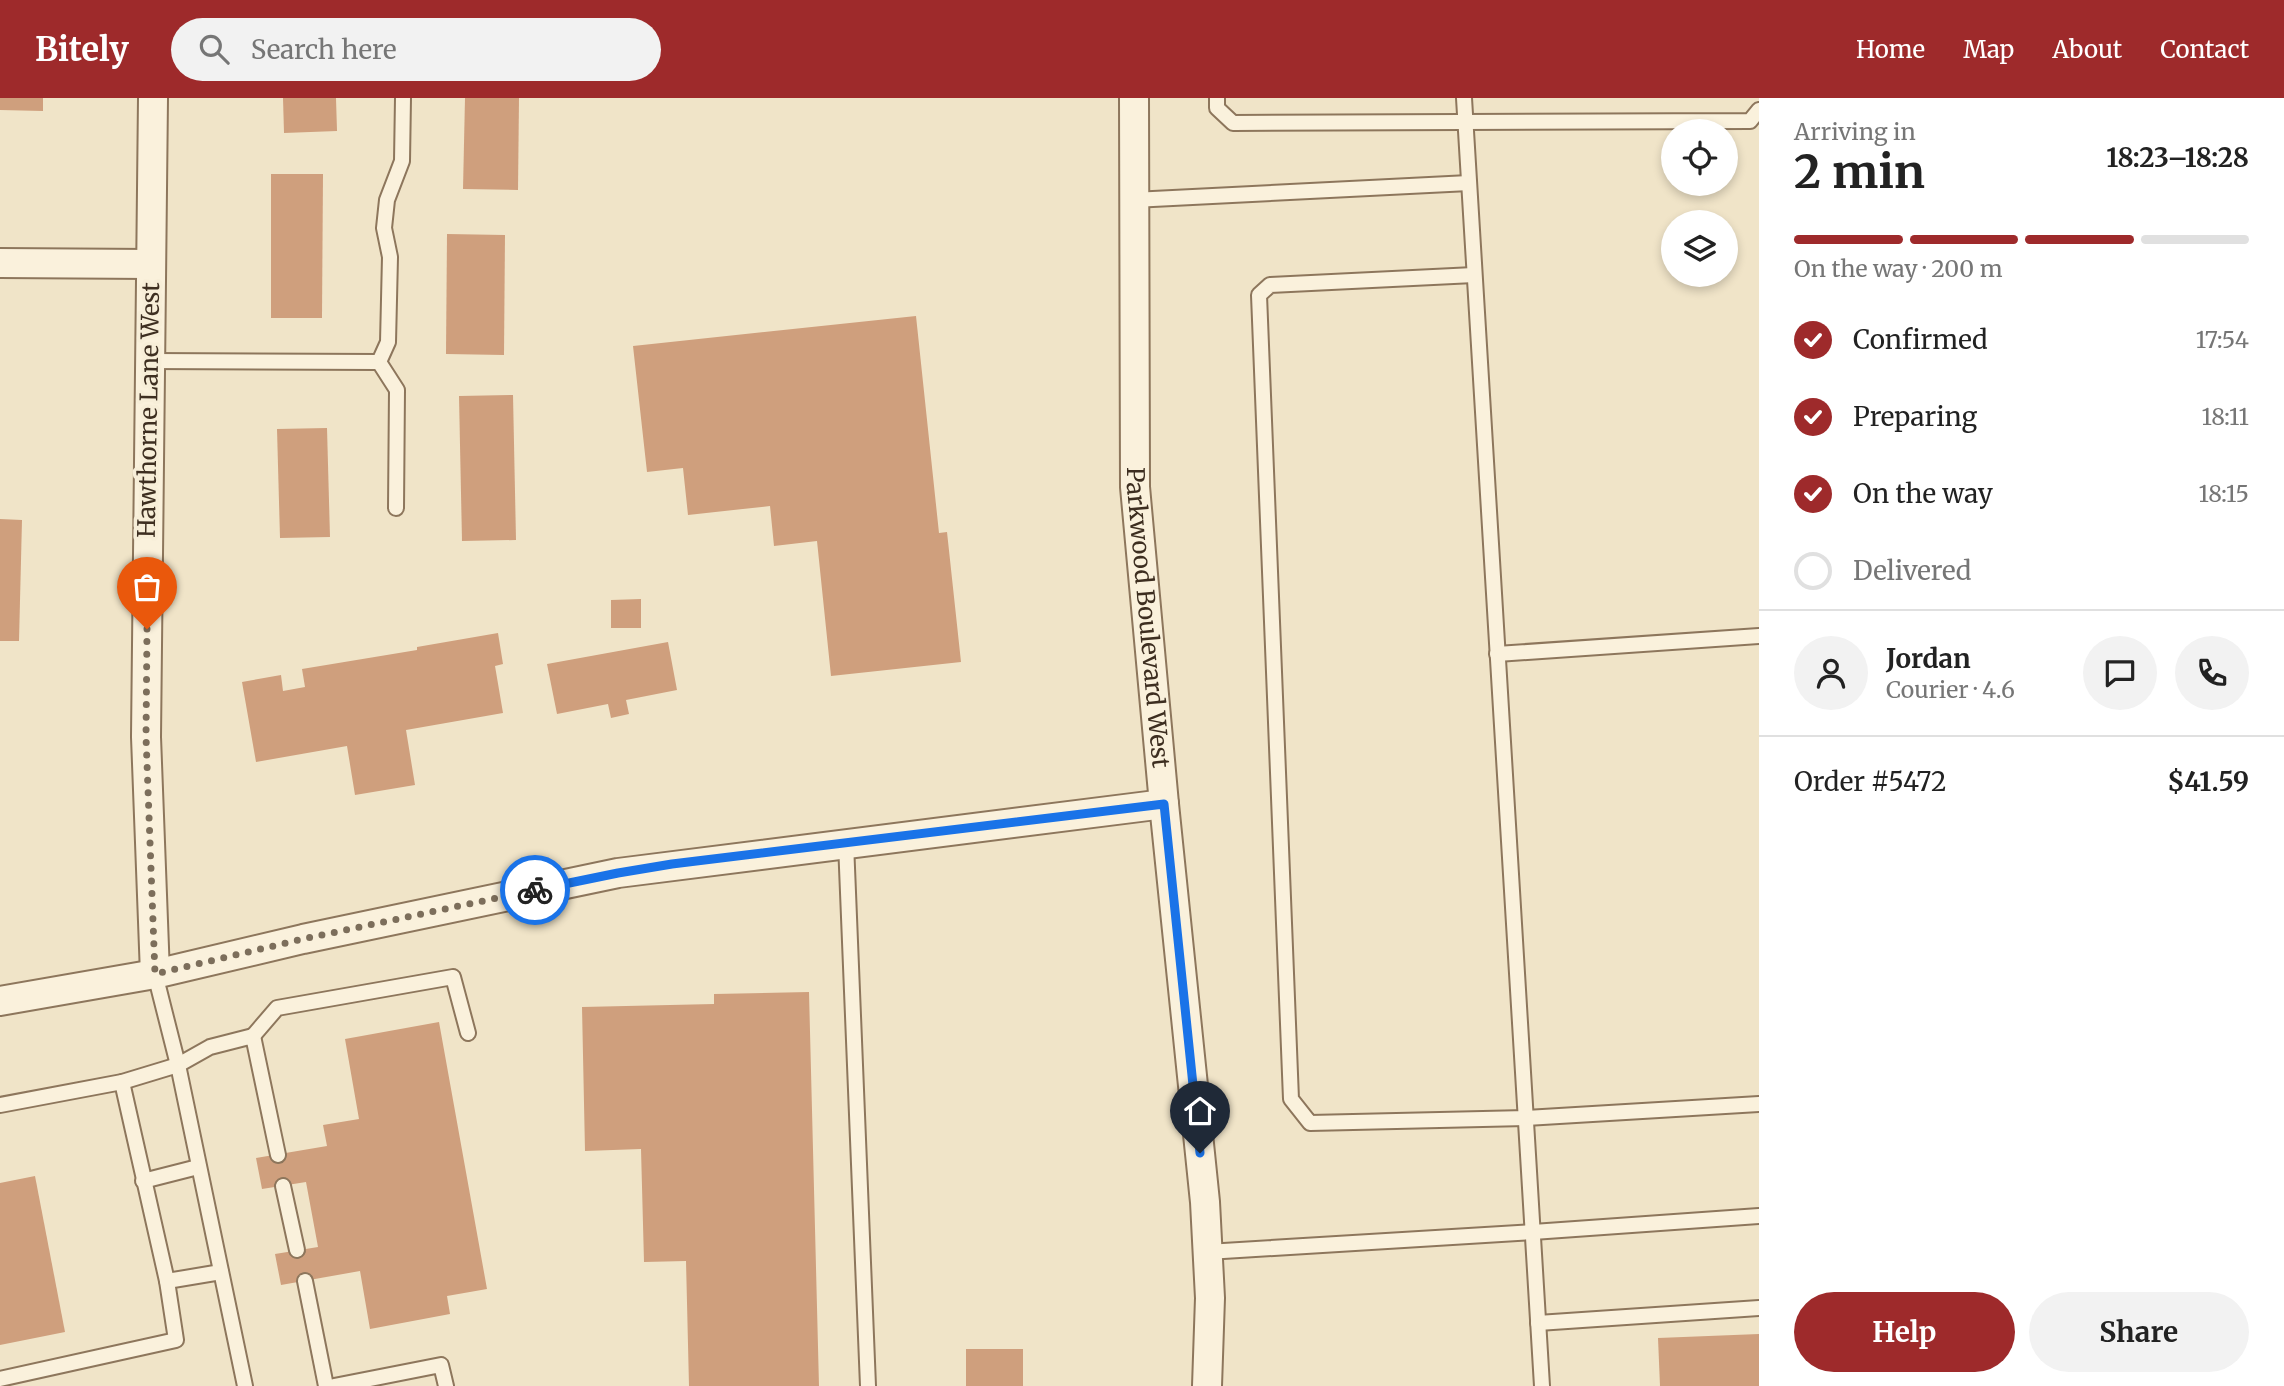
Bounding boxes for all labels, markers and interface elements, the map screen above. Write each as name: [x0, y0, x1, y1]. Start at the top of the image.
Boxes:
search box: [171, 18, 661, 81]
text: Bitely: [35, 29, 129, 70]
icon: search: [195, 30, 233, 68]
text: Search here: [251, 33, 397, 66]
text: Home: [1856, 34, 1925, 65]
text: Map: [1963, 34, 2014, 65]
text: About: [2052, 34, 2122, 65]
text: Contact: [2160, 34, 2249, 65]
text: Arriving in: [1794, 117, 1916, 146]
map controls: [1661, 119, 1738, 287]
button: locate: [1661, 119, 1738, 196]
text: 18:23–18:28: [2106, 141, 2249, 174]
text: 2 min: [1794, 143, 1925, 201]
button: layers: [1661, 210, 1738, 287]
text: On the way · 200 m: [1794, 254, 2003, 283]
street label: Hawthorne Lane West: [131, 281, 166, 538]
icon: check: [1794, 321, 1832, 359]
text: Confirmed: [1853, 323, 1988, 356]
text: 17:54: [2196, 325, 2249, 354]
icon: check: [1794, 398, 1832, 436]
text: Preparing: [1853, 400, 1977, 433]
text: 18:11: [2201, 402, 2249, 431]
street label: Parkwood Boulevard West: [1120, 467, 1177, 770]
icon: check: [1794, 475, 1832, 513]
text: On the way: [1853, 477, 1993, 510]
text: 18:15: [2198, 479, 2249, 508]
text: Delivered: [1853, 554, 1972, 587]
pin: [117, 557, 177, 629]
icon: bag: [128, 568, 166, 606]
button: person: [1794, 636, 1868, 710]
button: chat: [2083, 636, 2157, 710]
button: phone: [2175, 636, 2249, 710]
text: Jordan: [1886, 642, 1971, 675]
text: Courier · 4.6: [1886, 675, 2015, 704]
text: Order #5472: [1794, 765, 1946, 798]
text: $41.59: [2167, 765, 2249, 798]
courier: [500, 855, 570, 925]
icon: bike: [516, 871, 554, 909]
pin: [1170, 1081, 1230, 1153]
icon: home: [1181, 1092, 1219, 1130]
button: Help: [1794, 1292, 2015, 1372]
button: Share: [2029, 1292, 2249, 1372]

